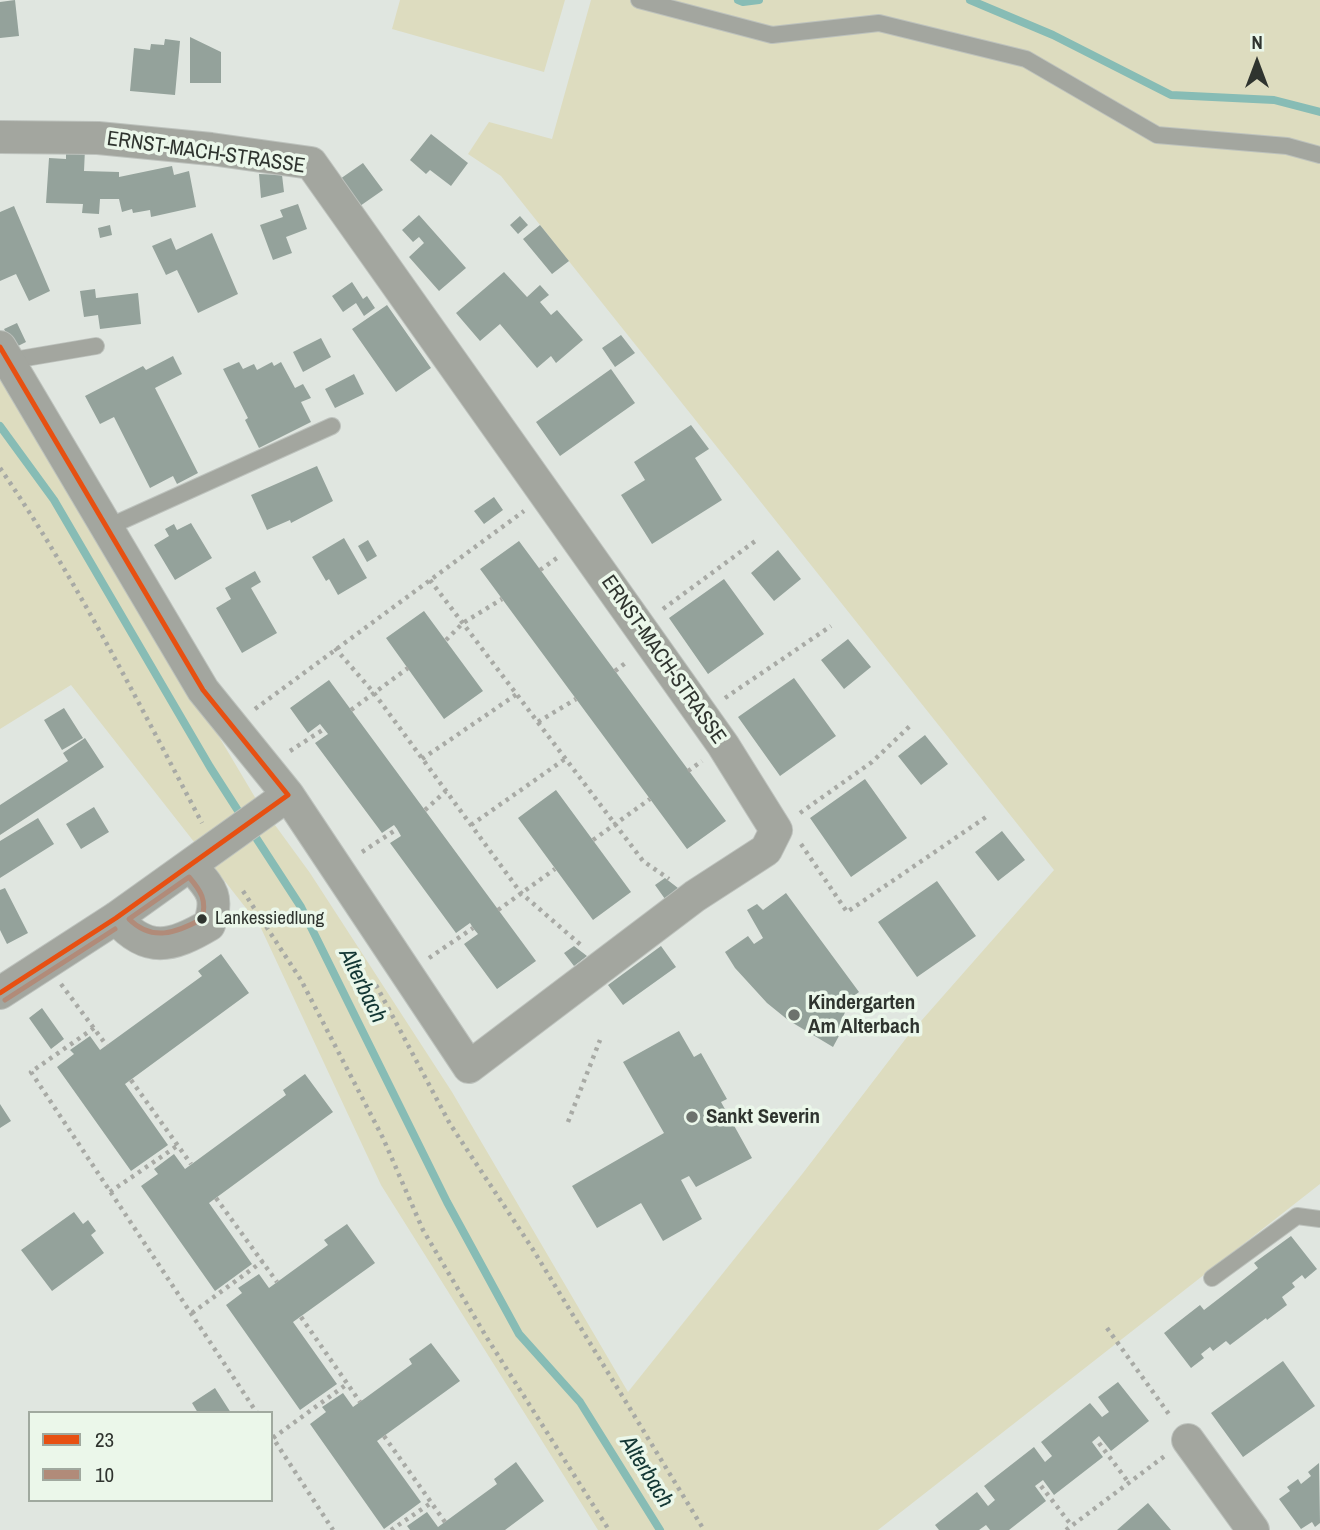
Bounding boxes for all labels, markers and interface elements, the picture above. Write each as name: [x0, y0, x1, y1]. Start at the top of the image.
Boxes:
north arrow: [1222, 28, 1292, 98]
text: N: [1251, 29, 1263, 55]
street label: ERNST-MACH-STRASSE: [105, 127, 307, 179]
street label: ERNST-MACH-STRASSE: [595, 571, 731, 749]
place label: Lankessiedlung: [215, 908, 324, 930]
marker: Lankessiedlung: [195, 912, 209, 926]
water label: Alterbach: [332, 944, 392, 1028]
place label: Kindergarten Am Alterbach: [808, 990, 920, 1040]
marker: Kindergarten Am Alterbach: [786, 1007, 802, 1023]
place label: Sankt Severin: [706, 1104, 820, 1130]
marker: Sankt Severin: [684, 1109, 700, 1125]
legend: [28, 1411, 273, 1502]
text: 23: [95, 1425, 114, 1454]
water label: Alterbach: [613, 1431, 679, 1513]
text: 10: [95, 1460, 114, 1489]

